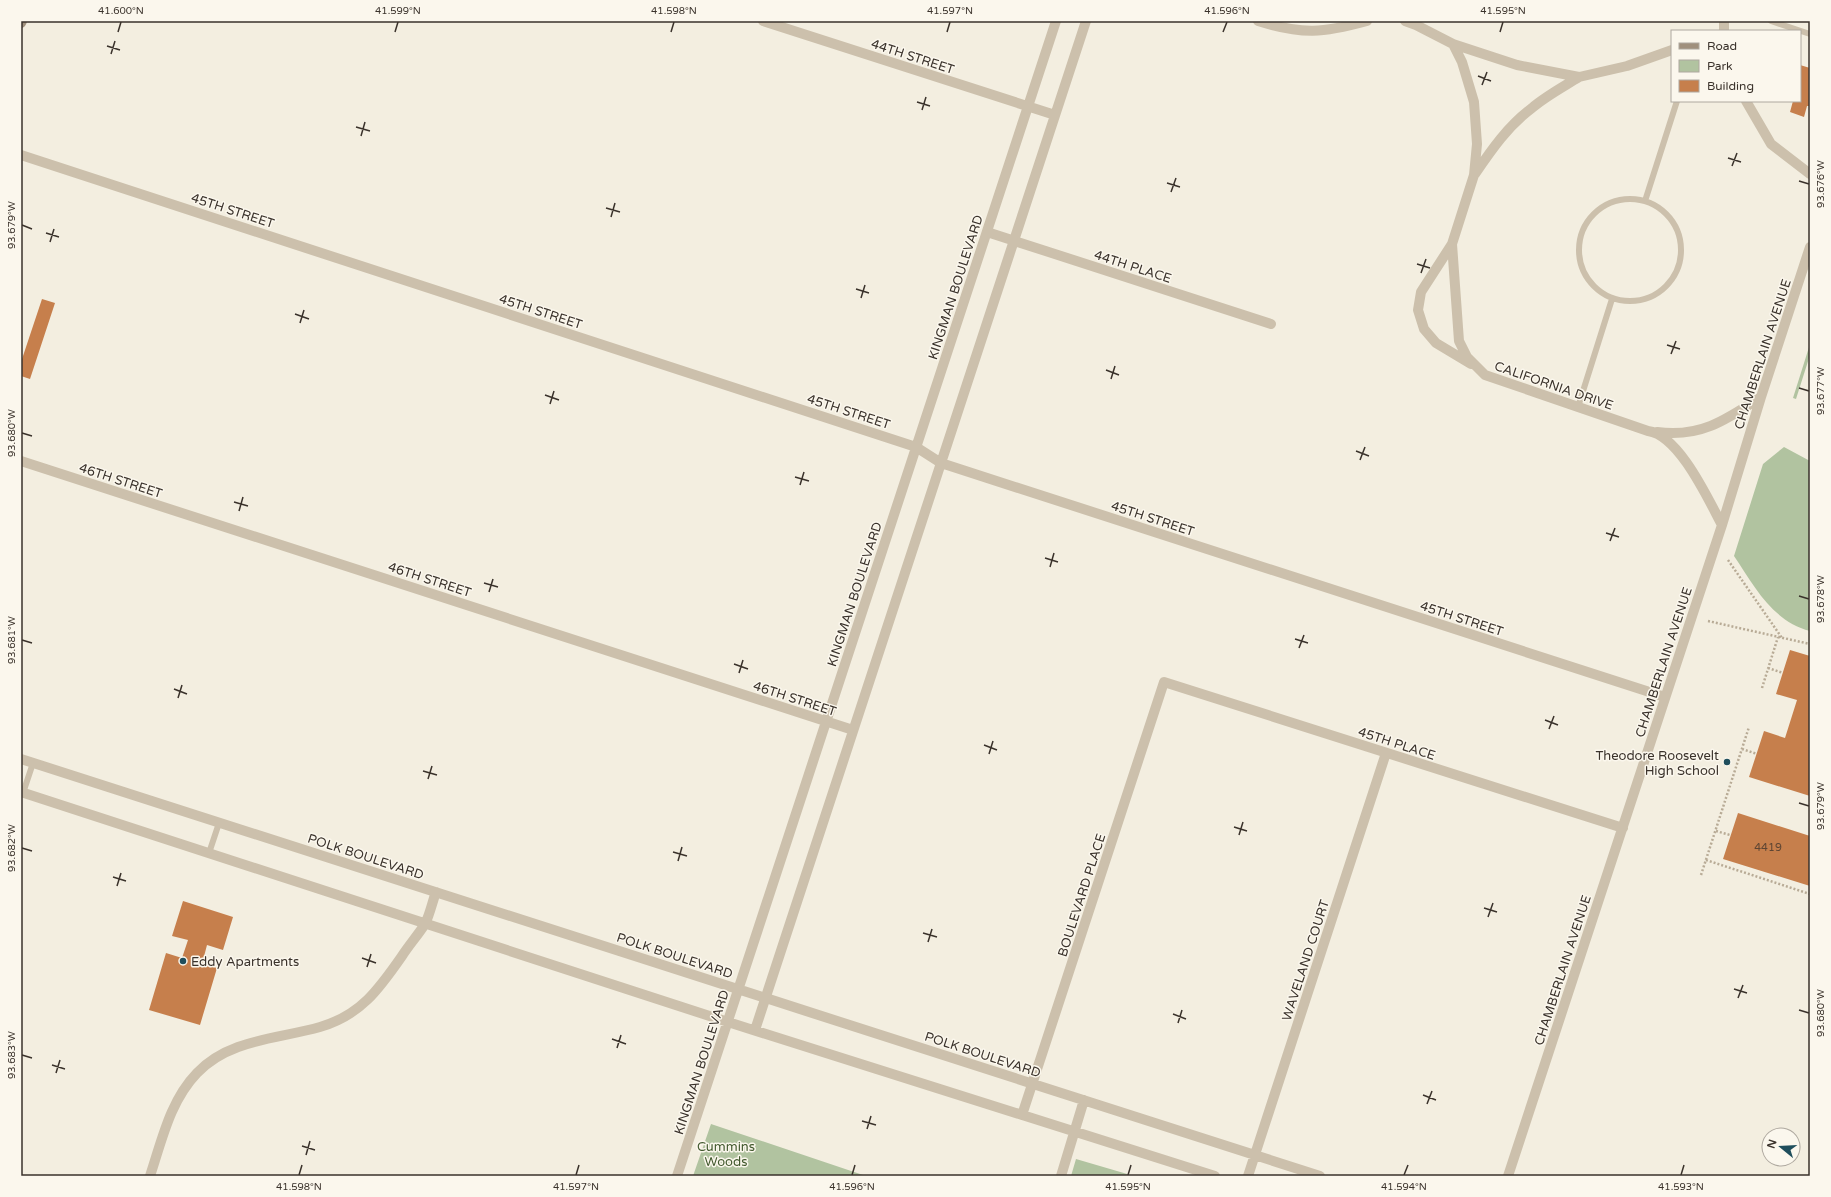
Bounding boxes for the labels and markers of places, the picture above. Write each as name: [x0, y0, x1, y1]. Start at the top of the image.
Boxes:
place label: Theodore Roosevelt High School: [1595, 748, 1719, 779]
marker: Theodore Roosevelt High School: [1722, 757, 1732, 767]
place label: Eddy Apartments: [191, 954, 299, 970]
marker: Eddy Apartments: [178, 956, 188, 966]

